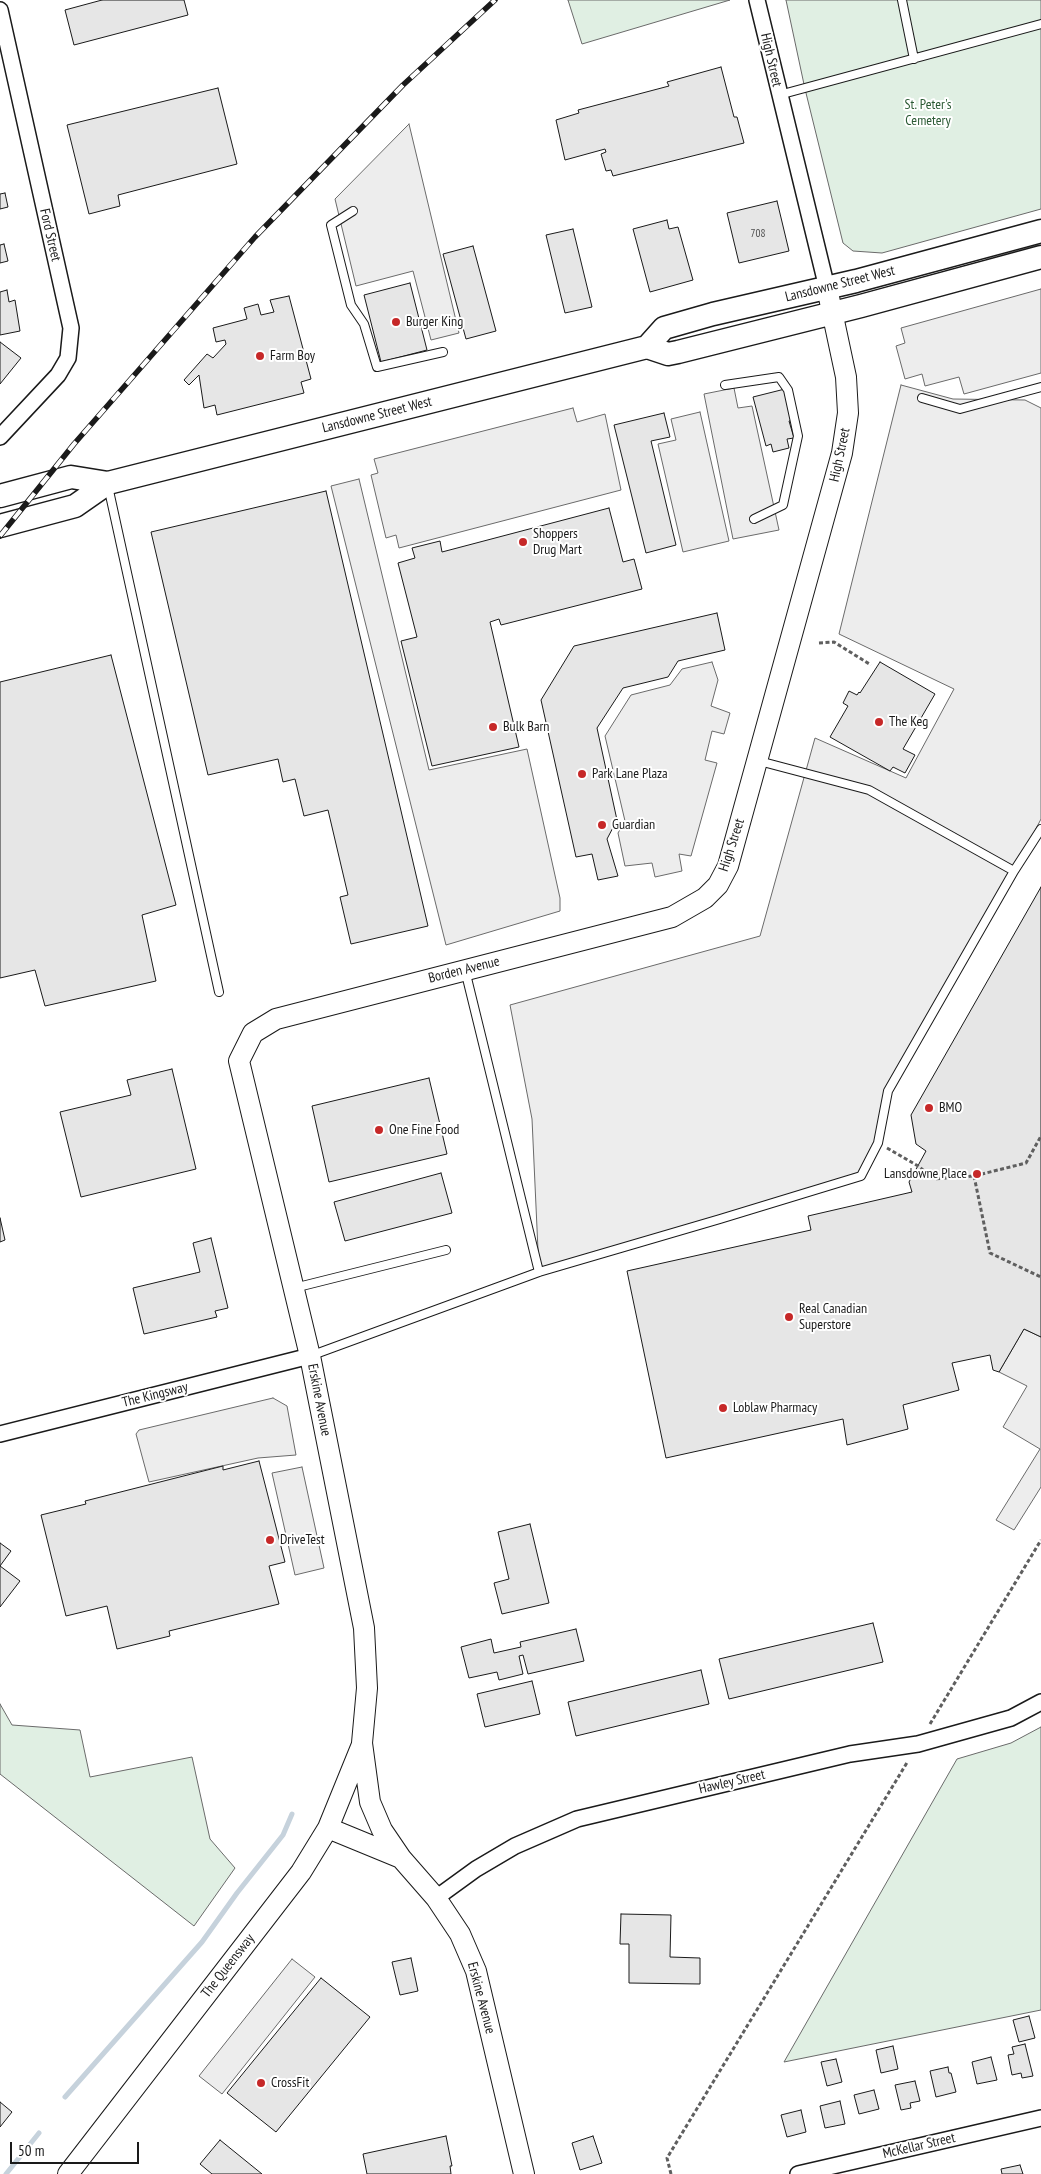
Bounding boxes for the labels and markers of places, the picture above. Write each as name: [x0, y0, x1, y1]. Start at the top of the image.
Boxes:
place label: Burger King: [406, 314, 463, 330]
marker: Burger King: [390, 316, 402, 328]
place label: Farm Boy: [270, 348, 315, 364]
marker: Farm Boy: [254, 350, 266, 362]
place label: Shoppers Drug Mart: [533, 526, 582, 558]
marker: Shoppers Drug Mart: [517, 536, 529, 548]
place label: The Keg: [889, 714, 928, 730]
marker: The Keg: [873, 716, 885, 728]
place label: Bulk Barn: [503, 719, 550, 735]
marker: Bulk Barn: [487, 721, 499, 733]
place label: Park Lane Plaza: [592, 766, 668, 782]
marker: Park Lane Plaza: [576, 768, 588, 780]
place label: Guardian: [612, 817, 655, 833]
marker: Guardian: [596, 819, 608, 831]
place label: BMO: [939, 1100, 962, 1116]
marker: BMO: [923, 1102, 935, 1114]
place label: One Fine Food: [389, 1122, 459, 1138]
marker: One Fine Food: [373, 1124, 385, 1136]
place label: Lansdowne Place: [884, 1166, 967, 1182]
marker: Lansdowne Place: [971, 1168, 983, 1180]
place label: Real Canadian Superstore: [799, 1301, 867, 1334]
marker: Real Canadian Superstore: [783, 1311, 795, 1323]
place label: Loblaw Pharmacy: [733, 1400, 817, 1416]
marker: Loblaw Pharmacy: [717, 1402, 729, 1414]
place label: DriveTest: [280, 1532, 325, 1548]
marker: DriveTest: [264, 1534, 276, 1546]
place label: CrossFit: [271, 2075, 309, 2091]
marker: CrossFit: [255, 2077, 267, 2089]

